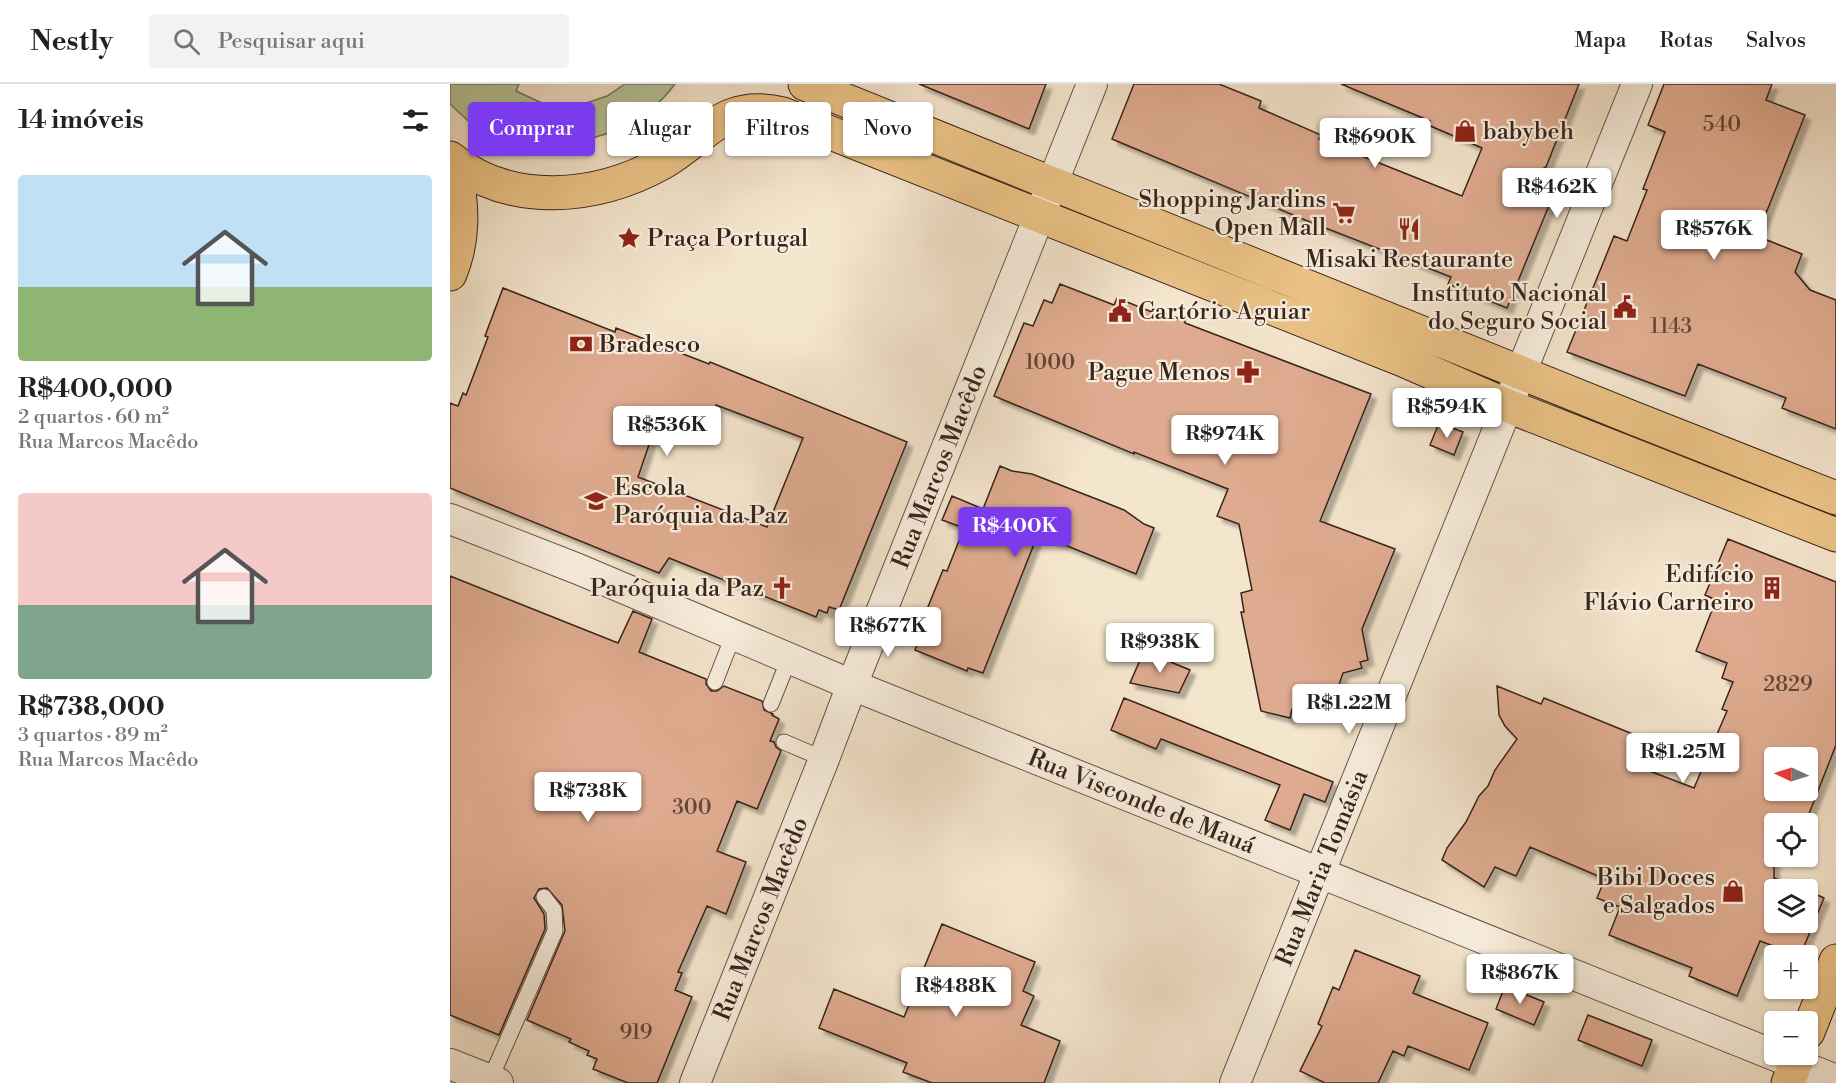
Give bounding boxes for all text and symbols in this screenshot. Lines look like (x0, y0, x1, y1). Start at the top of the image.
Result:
search box (149, 14, 569, 68)
text: Nestly (30, 24, 113, 59)
icon: search (170, 25, 203, 58)
text: Pesquisar aqui (218, 28, 365, 55)
text: Mapa (1574, 28, 1626, 54)
text: Rotas (1659, 28, 1713, 54)
text: Salvos (1746, 28, 1806, 54)
chip: Comprar (468, 102, 595, 156)
chip: Alugar (607, 102, 713, 156)
chip: Filtros (725, 102, 831, 156)
chip: Novo (843, 102, 933, 156)
text: 14 imóveis (18, 104, 144, 136)
icon: filters (399, 104, 432, 137)
house number: 540 (1703, 112, 1741, 138)
place label: babybeh (1483, 117, 1574, 147)
pin: R$690K (1326, 118, 1424, 169)
shop icon: babybeh (1452, 118, 1478, 144)
text: R$690K (1334, 125, 1416, 150)
pin: R$462K (1508, 168, 1606, 219)
text: R$462K (1516, 175, 1598, 200)
place label: Shopping Jardins Open Mall (1138, 185, 1326, 243)
supermarket icon: Shopping Jardins Open Mall (1331, 200, 1357, 226)
pin: R$576K (1665, 210, 1763, 261)
icon: home (171, 214, 279, 322)
restaurant icon: Misaki Restaurante (1396, 216, 1422, 242)
text: R$576K (1675, 217, 1753, 242)
place label: Praça Portugal (647, 224, 808, 254)
place icon: Praça Portugal (616, 225, 642, 251)
place label: Misaki Restaurante (1305, 245, 1513, 275)
place label: Instituto Nacional do Seguro Social (1411, 279, 1607, 337)
public building icon: Instituto Nacional do Seguro Social (1612, 294, 1638, 320)
place label: Cartório Aguiar (1138, 297, 1310, 327)
public building icon: Cartório Aguiar (1107, 298, 1133, 324)
house number: 1143 (1650, 314, 1692, 340)
place label: Bradesco (598, 330, 700, 360)
bank icon: Bradesco (568, 331, 594, 357)
house number: 1000 (1025, 350, 1075, 376)
place label: Pague Menos (1088, 358, 1230, 388)
pharmacy icon: Pague Menos (1235, 359, 1261, 385)
street label: Rua Marcos Macêdo (886, 361, 994, 573)
text: R$400,000 (18, 373, 173, 405)
pin: R$594K (1398, 388, 1496, 439)
text: R$594K (1406, 395, 1488, 420)
text: 2 quartos · 60 m² (18, 405, 169, 430)
pin: R$536K (618, 406, 716, 457)
text: R$536K (627, 413, 707, 438)
pin: R$974K (1176, 415, 1274, 466)
text: R$974K (1185, 422, 1265, 447)
text: Rua Marcos Macêdo (18, 430, 198, 455)
place label: Escola Paróquia da Paz (614, 473, 788, 531)
school or university icon: Escola Paróquia da Paz (583, 488, 609, 514)
pin: R$400K (966, 507, 1064, 558)
text: R$400K (972, 514, 1058, 539)
icon: home (171, 532, 279, 640)
place label: Edifício Flávio Carneiro (1584, 560, 1754, 618)
place label: Paróquia da Paz (590, 574, 764, 604)
church icon: Paróquia da Paz (769, 575, 795, 601)
building icon: Edifício Flávio Carneiro (1759, 575, 1785, 601)
pin: R$677K (839, 607, 937, 658)
text: R$677K (849, 614, 927, 639)
pin: R$938K (1111, 623, 1209, 674)
text: R$938K (1120, 630, 1200, 655)
house number: 2829 (1763, 672, 1813, 698)
pin: R$1.22M (1294, 684, 1404, 735)
text: R$738,000 (18, 691, 165, 723)
text: R$1.22M (1306, 691, 1392, 716)
text: 3 quartos · 89 m² (18, 723, 168, 748)
pin: R$1.25M (1628, 733, 1738, 784)
text: R$1.25M (1640, 740, 1726, 765)
street label: Rua Visconde de Mauá (1023, 743, 1260, 862)
north arrow (1764, 747, 1818, 801)
map controls (1764, 747, 1818, 1065)
text: Rua Marcos Macêdo (18, 748, 198, 773)
street label: Rua Maria Tomásia (1270, 765, 1376, 971)
pin: R$738K (539, 772, 637, 823)
text: R$738K (548, 779, 628, 804)
house number: 300 (672, 795, 712, 821)
street label: Rua Marcos Macêdo (707, 813, 815, 1025)
button: locate (1764, 813, 1818, 867)
place label: Bibi Doces e Salgados (1596, 863, 1715, 921)
shop icon: Bibi Doces e Salgados (1720, 878, 1746, 904)
button: layers (1764, 879, 1818, 933)
button: + (1764, 945, 1818, 999)
pin: R$867K (1471, 954, 1569, 1005)
text: R$867K (1480, 961, 1560, 986)
pin: R$488K (907, 967, 1005, 1018)
text: R$488K (915, 974, 997, 999)
button: − (1764, 1011, 1818, 1065)
house number: 919 (619, 1020, 653, 1046)

